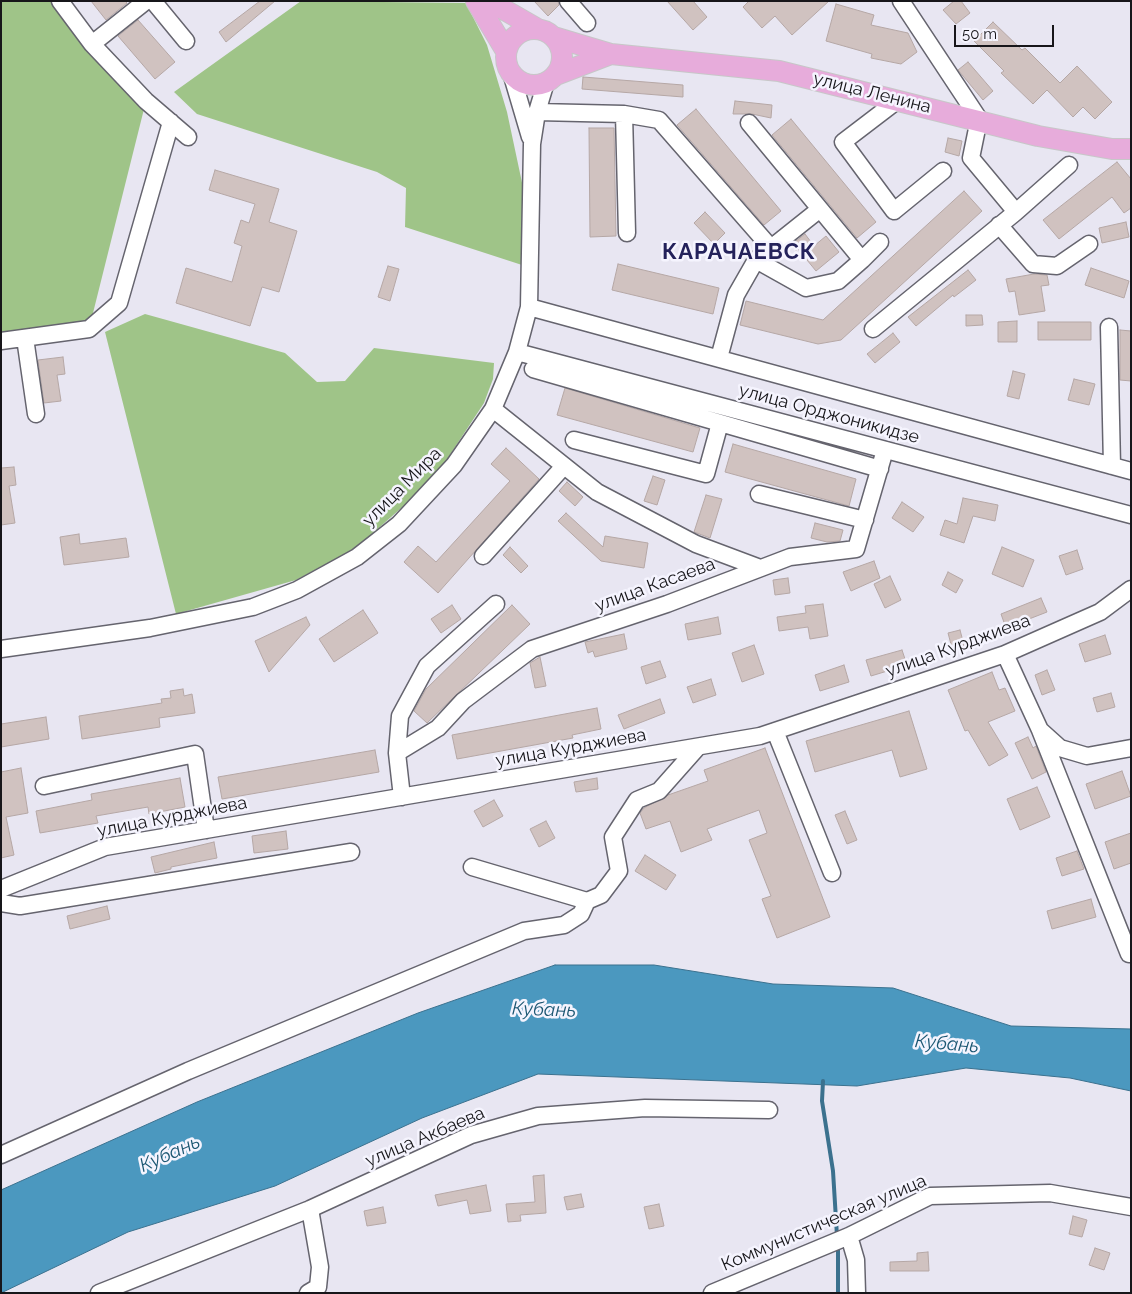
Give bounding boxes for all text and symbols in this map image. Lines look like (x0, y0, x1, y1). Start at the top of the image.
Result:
scale bar (957, 15, 1057, 47)
text: 50 m (962, 25, 997, 43)
street label: улица Ленина (811, 68, 933, 118)
district label: КАРАЧАЕВСК (661, 239, 817, 265)
street label: улица Орджоникидзе (736, 380, 922, 448)
street label: улица Мира (358, 443, 446, 531)
street label: улица Касаева (592, 553, 718, 617)
street label: улица Курджиева (883, 610, 1033, 682)
street label: улица Курджиева (494, 724, 648, 772)
street label: улица Курджиева (95, 792, 249, 842)
water label: Кубань (512, 997, 576, 1023)
water label: Кубань (914, 1030, 980, 1058)
street label: улица Акбаева (362, 1102, 488, 1172)
water label: Кубань (136, 1131, 204, 1177)
street label: Коммунистическая улица (718, 1170, 930, 1276)

